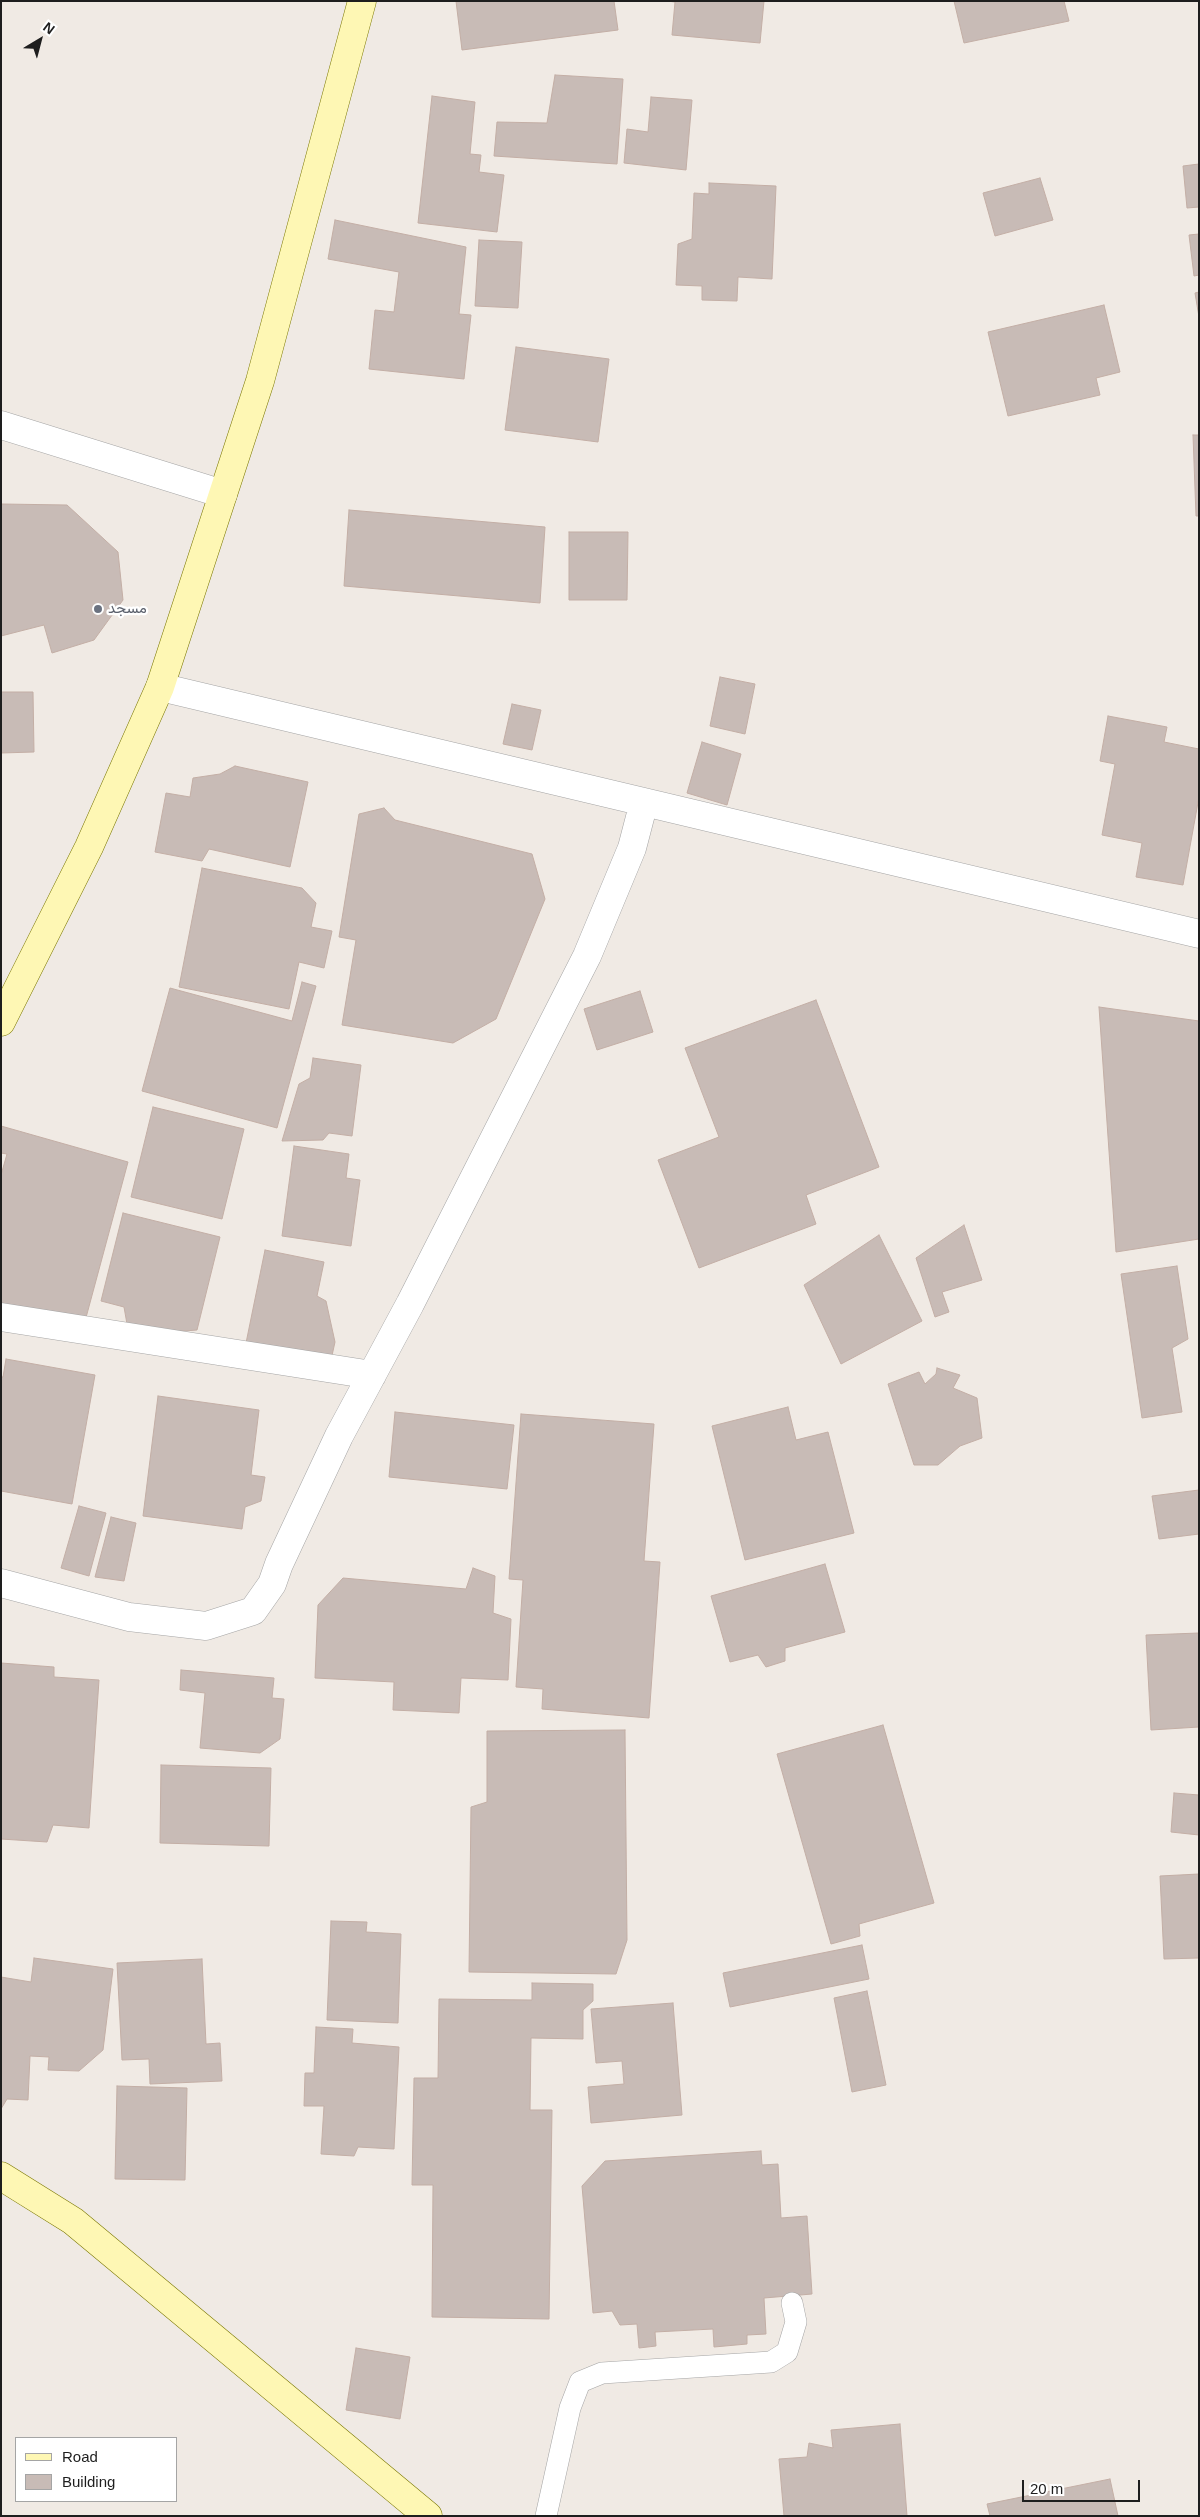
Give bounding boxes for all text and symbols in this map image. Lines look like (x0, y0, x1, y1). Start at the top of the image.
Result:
north arrow (15, 15, 65, 65)
text: N (40, 19, 58, 37)
place label: مسجد (108, 600, 147, 618)
marker: مسجد (92, 603, 104, 615)
legend (15, 2437, 178, 2502)
text: Road (62, 2448, 98, 2465)
scale bar (1025, 2470, 1142, 2502)
text: Building (62, 2473, 115, 2490)
text: 20 m (1030, 2480, 1063, 2497)

